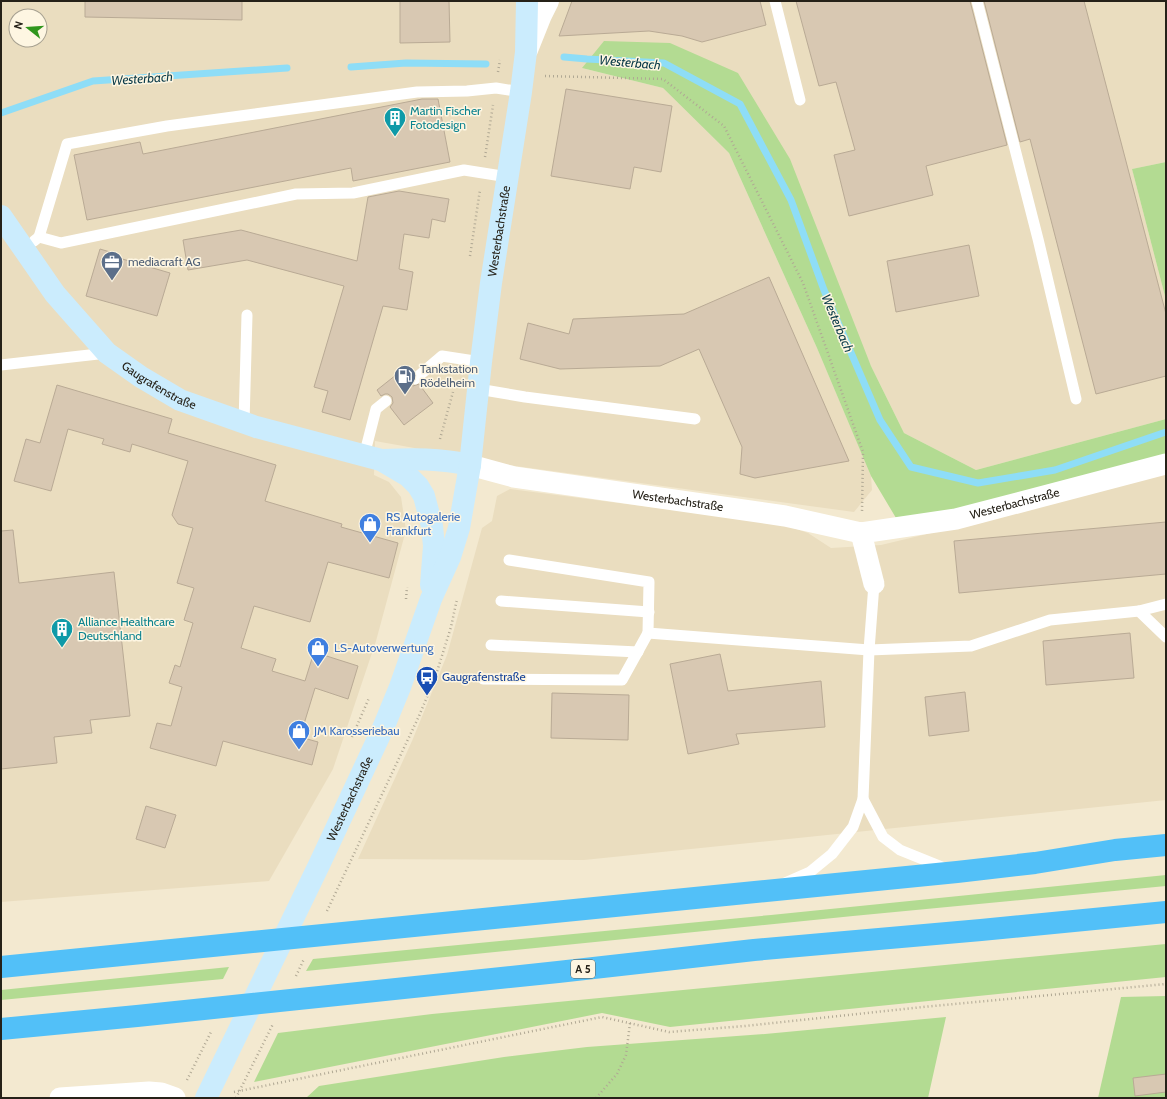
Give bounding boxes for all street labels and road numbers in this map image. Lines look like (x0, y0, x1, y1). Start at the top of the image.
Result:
street label: Westerbachstraße (484, 184, 513, 278)
street label: Gaugrafenstraße (119, 358, 198, 412)
street label: Westerbachstraße (968, 484, 1061, 522)
street label: Westerbachstraße (631, 486, 724, 514)
street label: Westerbachstraße (323, 754, 376, 843)
road number: A 5 (571, 960, 595, 978)

